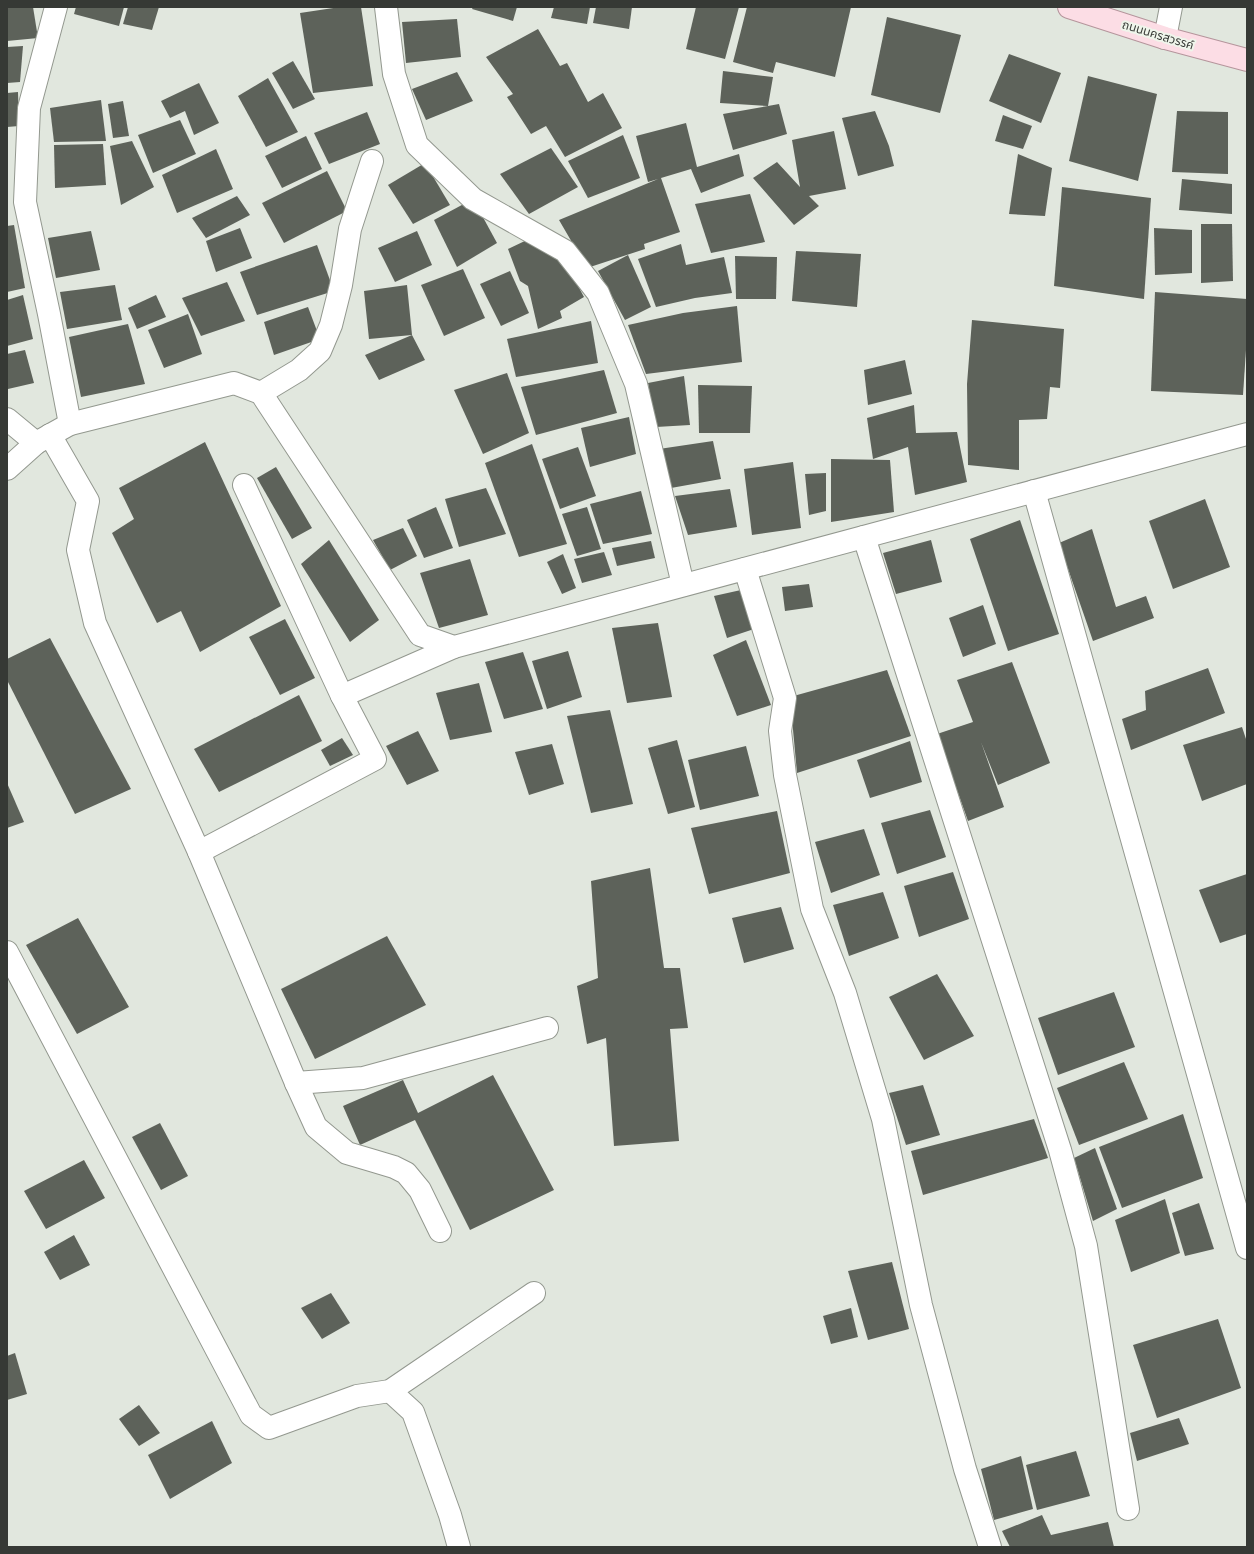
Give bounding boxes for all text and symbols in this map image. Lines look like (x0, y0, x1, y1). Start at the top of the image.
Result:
street label: ถนนนครสวรรค์ (1121, 17, 1196, 52)

